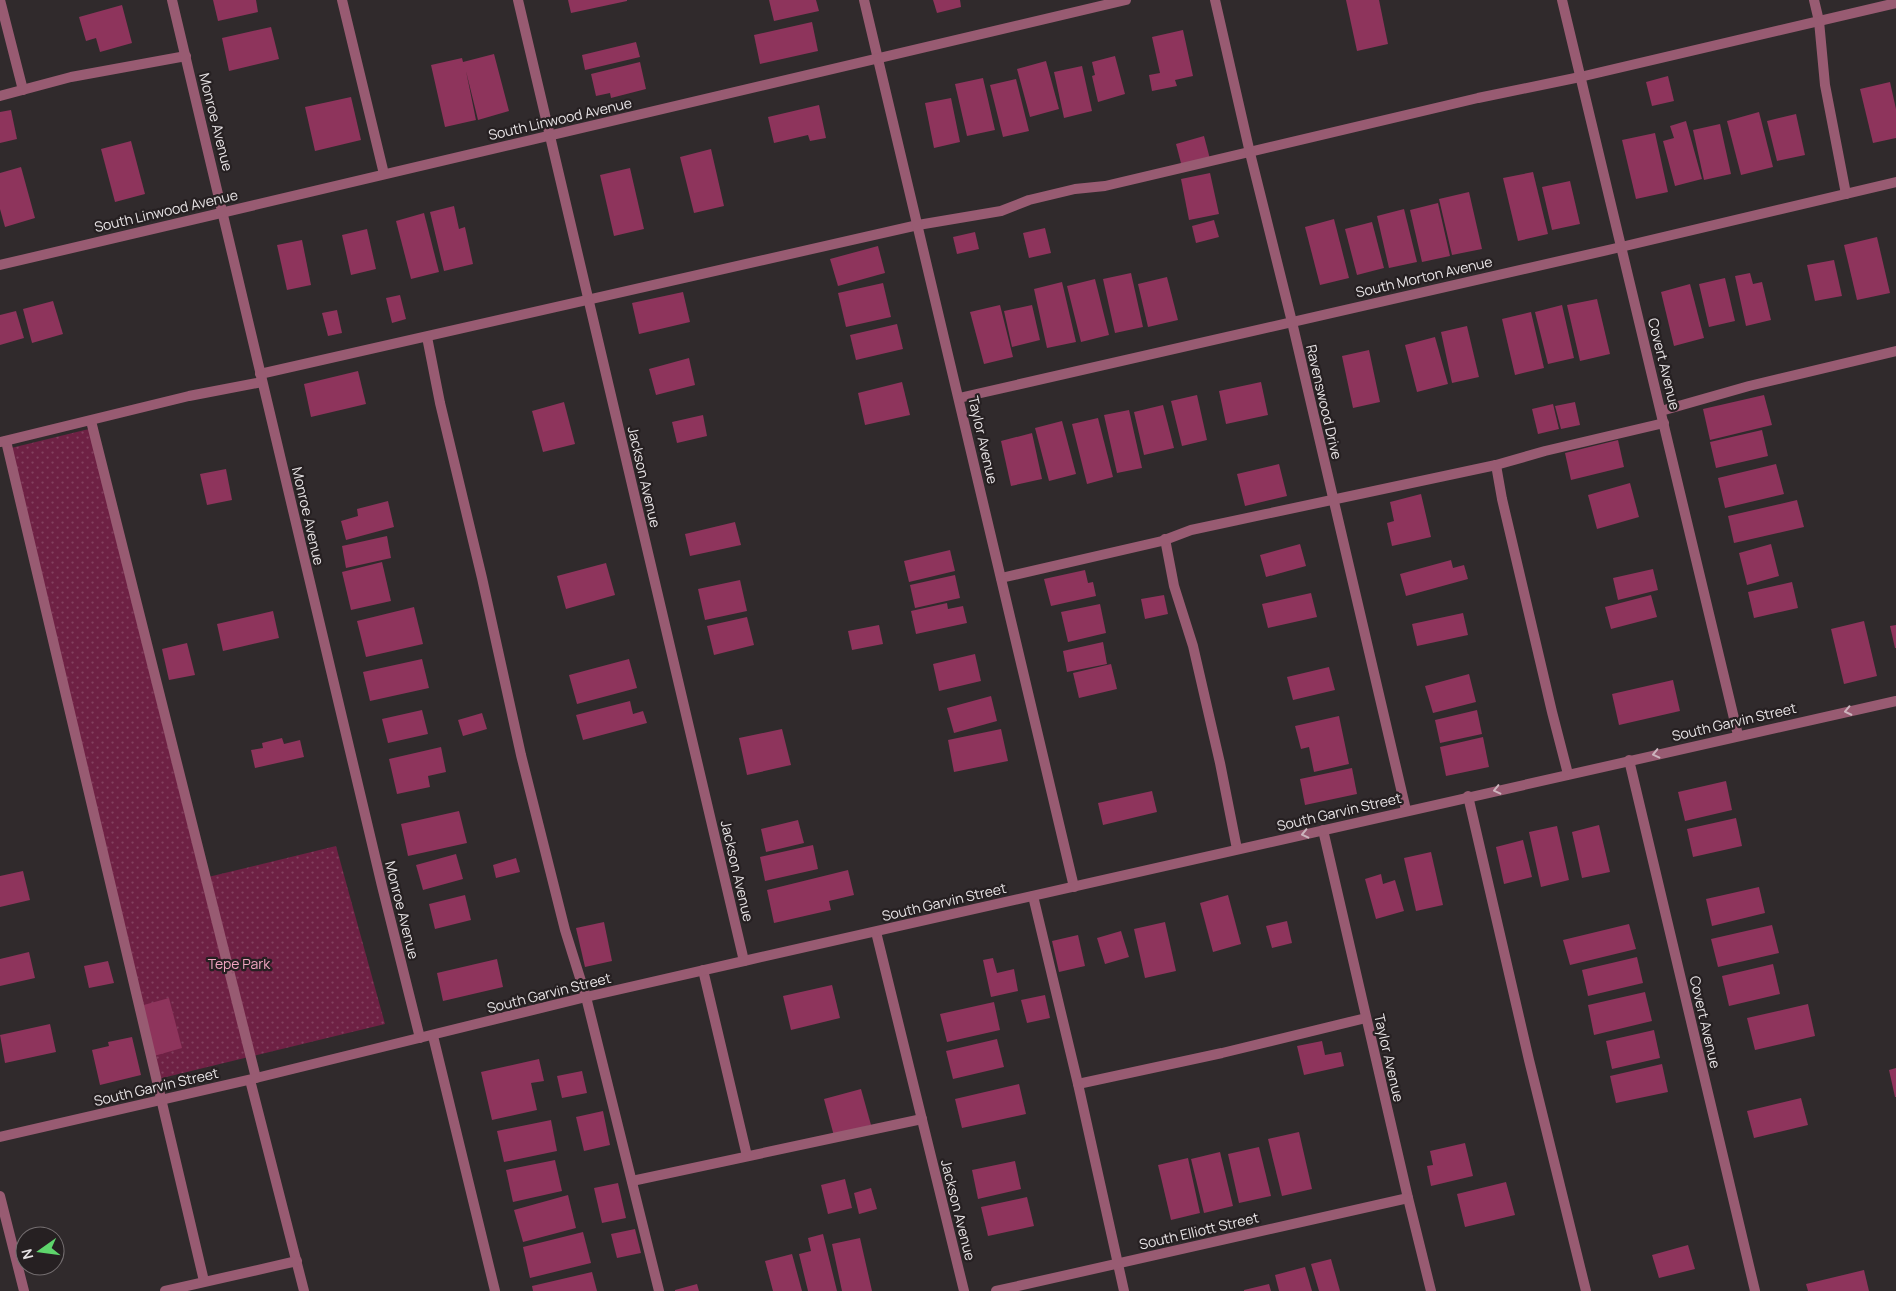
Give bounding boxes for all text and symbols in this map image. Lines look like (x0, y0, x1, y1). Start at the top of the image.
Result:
street label: Monroe Avenue (195, 71, 238, 173)
street label: South Linwood Avenue (486, 93, 634, 144)
street label: South Linwood Avenue (92, 185, 240, 236)
street label: South Morton Avenue (1354, 252, 1494, 301)
street label: Covert Avenue (1644, 316, 1685, 412)
street label: Ravenswood Drive (1302, 343, 1347, 461)
street label: Taylor Avenue (964, 394, 1003, 486)
street label: Jackson Avenue (624, 424, 665, 529)
street label: Monroe Avenue (288, 465, 329, 567)
street label: South Garvin Street (1670, 698, 1798, 745)
one-way arrow (1844, 705, 1853, 716)
one-way arrow (1651, 748, 1660, 759)
one-way arrow (1493, 784, 1502, 795)
street label: South Garvin Street (1275, 788, 1403, 835)
street label: Jackson Avenue (717, 818, 758, 923)
one-way arrow (1300, 828, 1309, 839)
street label: Monroe Avenue (381, 859, 424, 961)
street label: South Garvin Street (880, 878, 1008, 925)
park label: Tepe Park (208, 954, 271, 973)
street label: South Garvin Street (485, 968, 613, 1017)
street label: Covert Avenue (1686, 974, 1725, 1070)
street label: Taylor Avenue (1370, 1012, 1409, 1104)
street label: South Garvin Street (92, 1063, 220, 1110)
street label: Jackson Avenue (937, 1157, 980, 1262)
street label: South Elliott Street (1137, 1207, 1261, 1254)
north arrow (15, 1226, 65, 1276)
text: N (16, 1247, 37, 1261)

